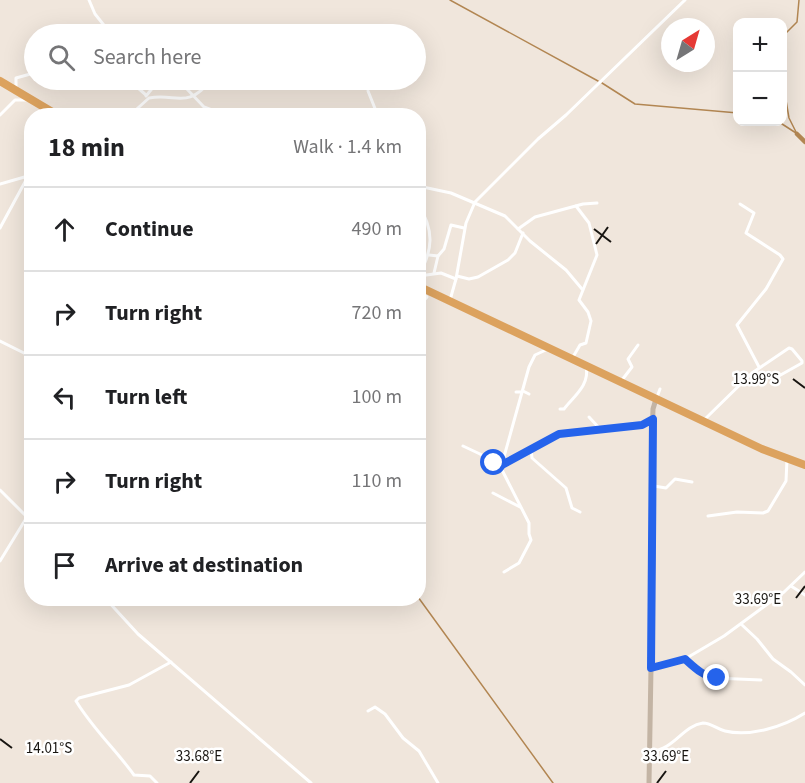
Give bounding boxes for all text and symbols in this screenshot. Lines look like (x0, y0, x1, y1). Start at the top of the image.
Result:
north arrow (661, 18, 715, 72)
map controls (733, 18, 787, 126)
button: + (733, 18, 787, 72)
search box (24, 24, 426, 90)
icon: search (45, 41, 78, 74)
text: Search here (93, 41, 201, 73)
button: − (733, 72, 787, 126)
text: 18 min (48, 129, 125, 166)
text: Walk · 1.4 km (293, 133, 402, 161)
icon: ahead (48, 213, 81, 246)
text: Continue (105, 213, 194, 245)
text: 490 m (352, 215, 402, 243)
icon: right (48, 297, 81, 330)
text: Turn right (105, 297, 202, 329)
text: 720 m (352, 299, 402, 327)
text: 13.99°S (733, 369, 779, 390)
icon: left (48, 381, 81, 414)
text: Turn left (105, 381, 187, 413)
text: 100 m (352, 383, 402, 411)
route start (480, 449, 506, 475)
icon: right (48, 465, 81, 498)
text: Turn right (105, 465, 202, 497)
text: 110 m (352, 467, 402, 495)
icon: arrive (48, 549, 81, 582)
text: Arrive at destination (105, 549, 303, 581)
text: 33.69°E (735, 589, 781, 610)
route end (703, 664, 729, 690)
text: 14.01°S (26, 738, 72, 759)
text: 33.68°E (176, 746, 222, 767)
text: 33.69°E (643, 746, 689, 767)

